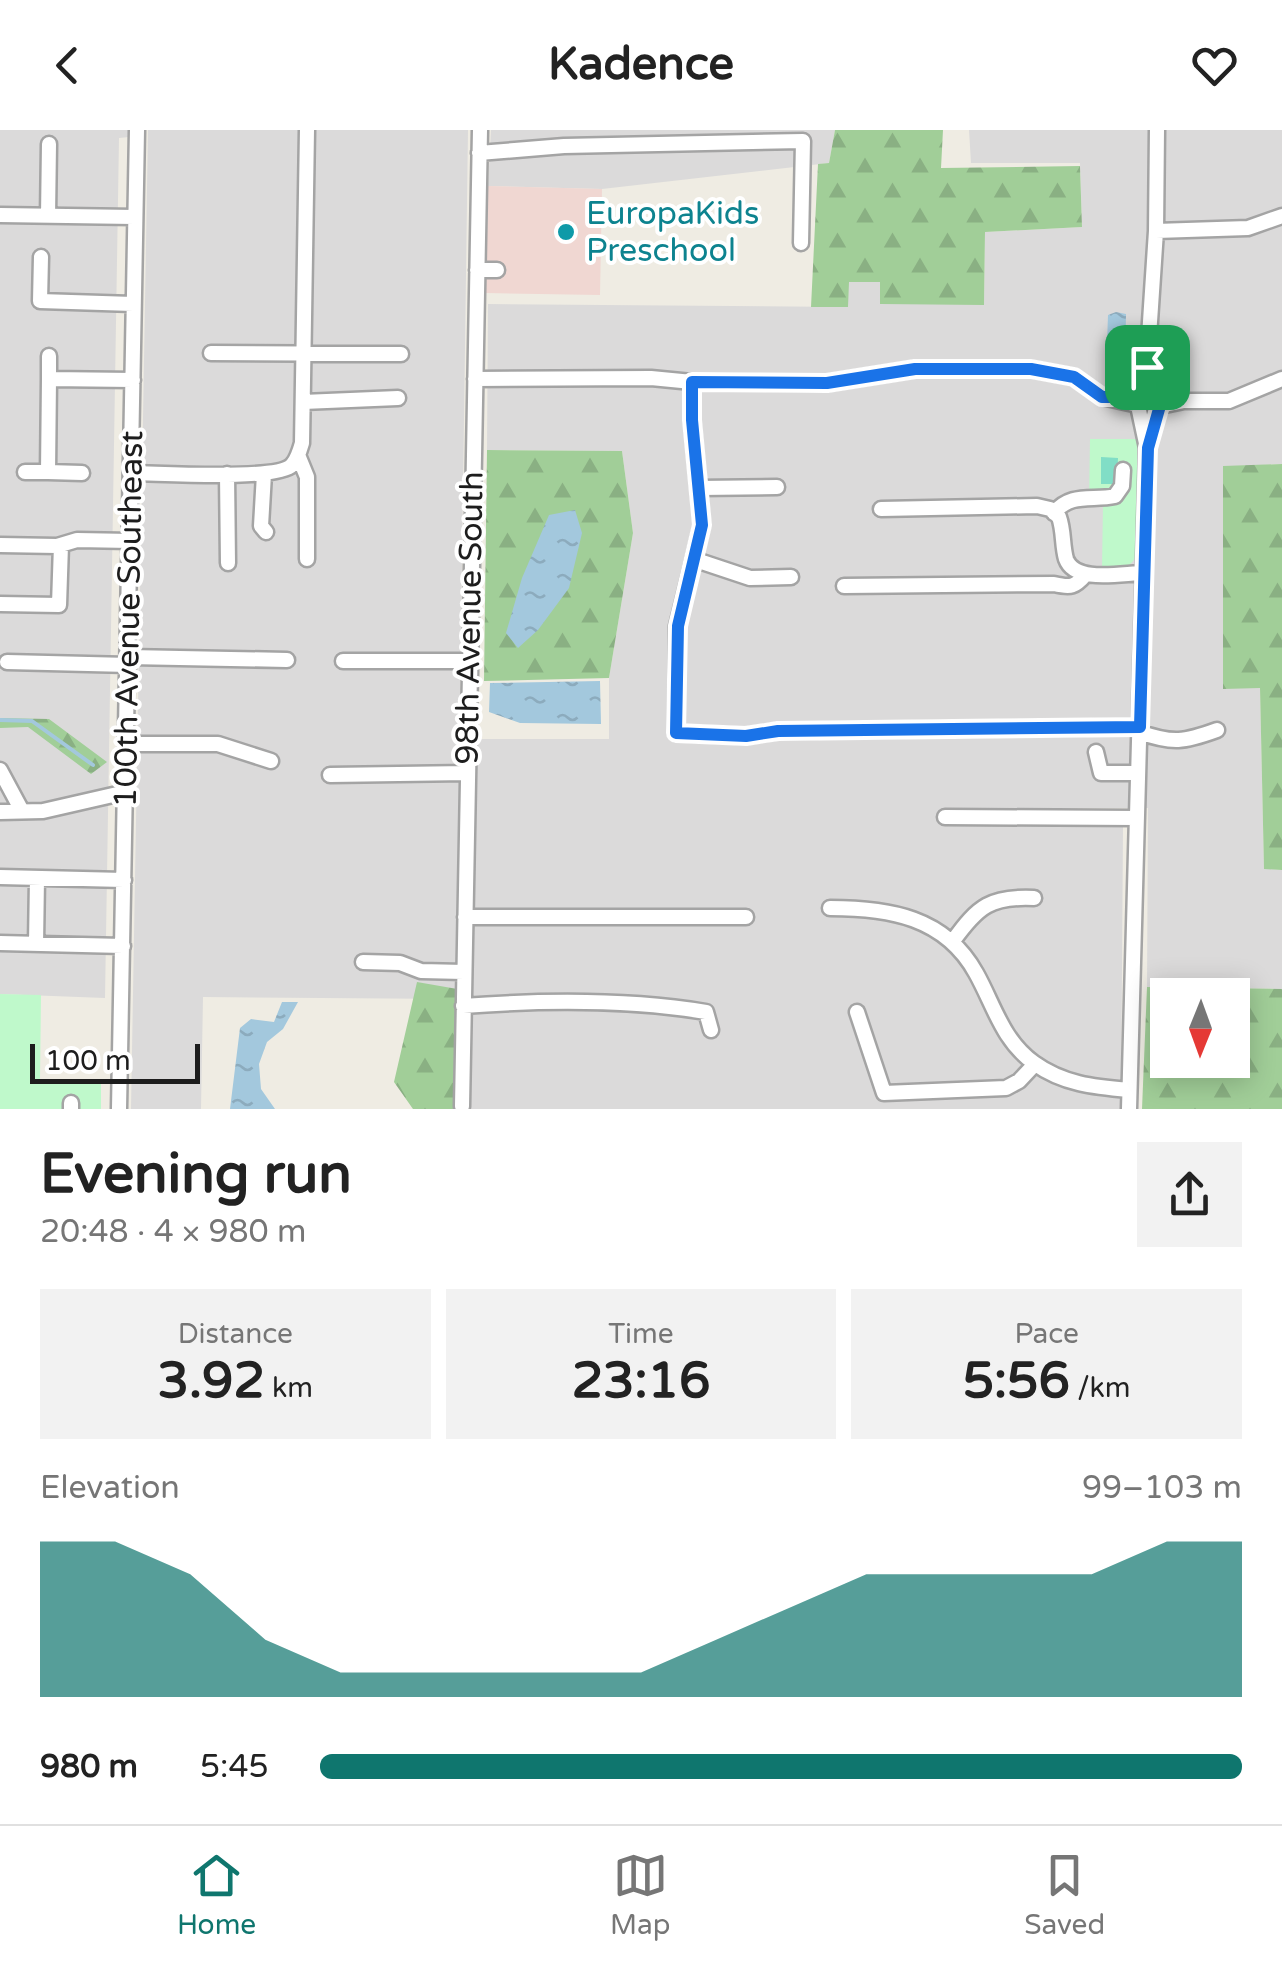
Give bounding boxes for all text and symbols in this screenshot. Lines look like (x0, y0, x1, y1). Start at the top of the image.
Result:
icon: back (40, 38, 95, 93)
text: Kadence (548, 38, 734, 92)
icon: heart (1187, 38, 1242, 93)
place label: EuropaKids Preschool (586, 195, 759, 270)
marker: EuropaKids Preschool (555, 221, 577, 243)
pin (1105, 325, 1190, 410)
icon: arrive (1120, 340, 1175, 395)
street label: 100th Avenue Southeast (107, 430, 151, 808)
street label: 98th Avenue South (448, 471, 492, 765)
north arrow (1150, 978, 1250, 1078)
map controls (1150, 978, 1250, 1078)
scale bar (30, 1039, 200, 1084)
text: 100 m (45, 1044, 131, 1078)
text: Evening run (40, 1142, 352, 1208)
button: share (1137, 1142, 1242, 1247)
text: 20:48 · 4 × 980 m (40, 1213, 306, 1251)
text: Distance (178, 1317, 293, 1351)
text: Time (608, 1317, 674, 1351)
text: Pace (1014, 1317, 1079, 1351)
text: 3.92 (158, 1351, 265, 1411)
text: 23:16 (572, 1351, 710, 1411)
text: 5:56 (963, 1351, 1070, 1411)
text: km (265, 1371, 313, 1405)
text: /km (1070, 1371, 1131, 1405)
text: Elevation (40, 1469, 180, 1507)
text: 99–103 m (1082, 1469, 1242, 1507)
text: 980 m (40, 1748, 138, 1786)
text: 5:45 (200, 1748, 269, 1786)
tab: Home (177, 1848, 256, 1942)
tab: Map (610, 1848, 670, 1942)
tab: Saved (1024, 1848, 1105, 1942)

